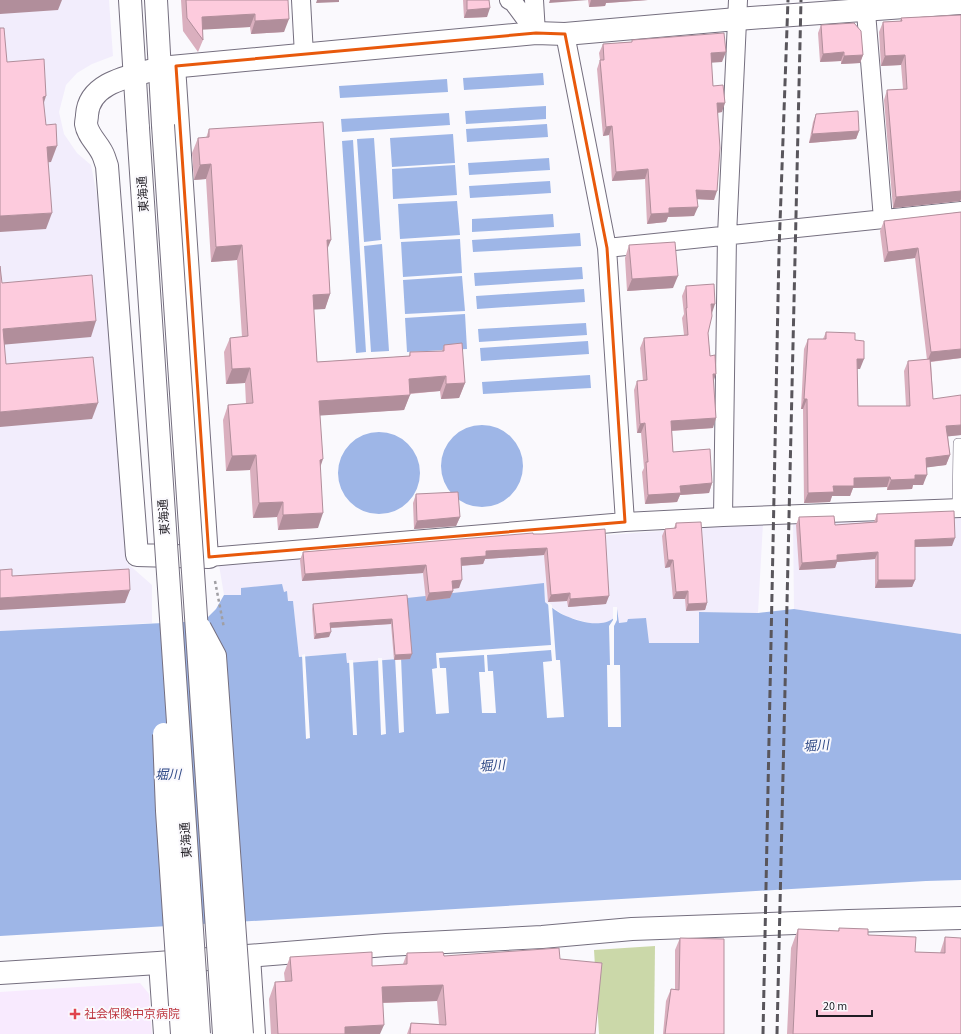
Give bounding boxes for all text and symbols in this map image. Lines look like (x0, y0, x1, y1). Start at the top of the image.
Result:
street label: 東海通 (134, 175, 153, 213)
street label: 東海通 (155, 498, 174, 536)
water label: 堀川 (802, 736, 832, 756)
water label: 堀川 (478, 756, 508, 776)
water label: 堀川 (155, 766, 183, 784)
street label: 東海通 (177, 821, 196, 859)
scale bar (817, 992, 872, 1018)
text: 20 m (823, 998, 847, 1015)
place label: 社会保険中京病院 (84, 1006, 180, 1023)
marker: 社会保険中京病院 (69, 1008, 81, 1020)

